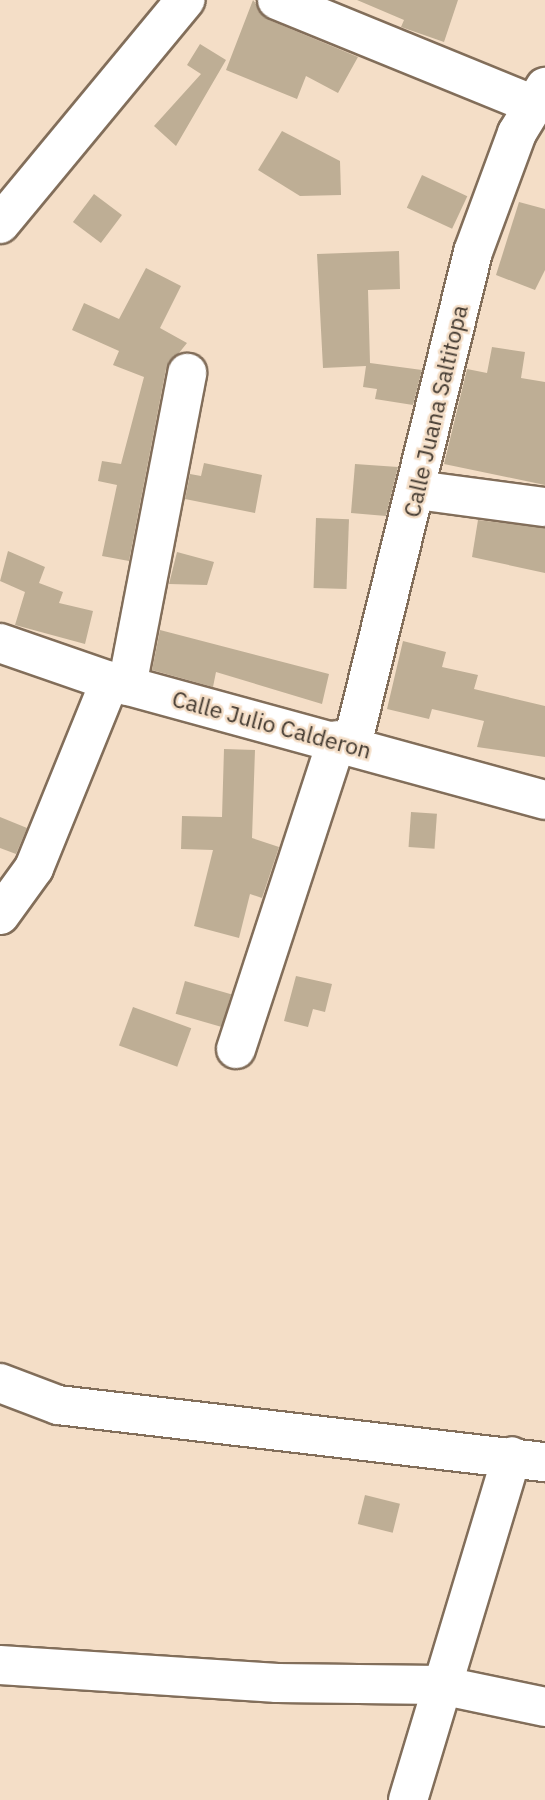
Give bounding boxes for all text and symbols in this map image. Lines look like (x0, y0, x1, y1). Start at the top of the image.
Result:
street label: Calle Juana Saltitopa (397, 302, 473, 520)
street label: Calle Julio Calderon (169, 684, 375, 764)

